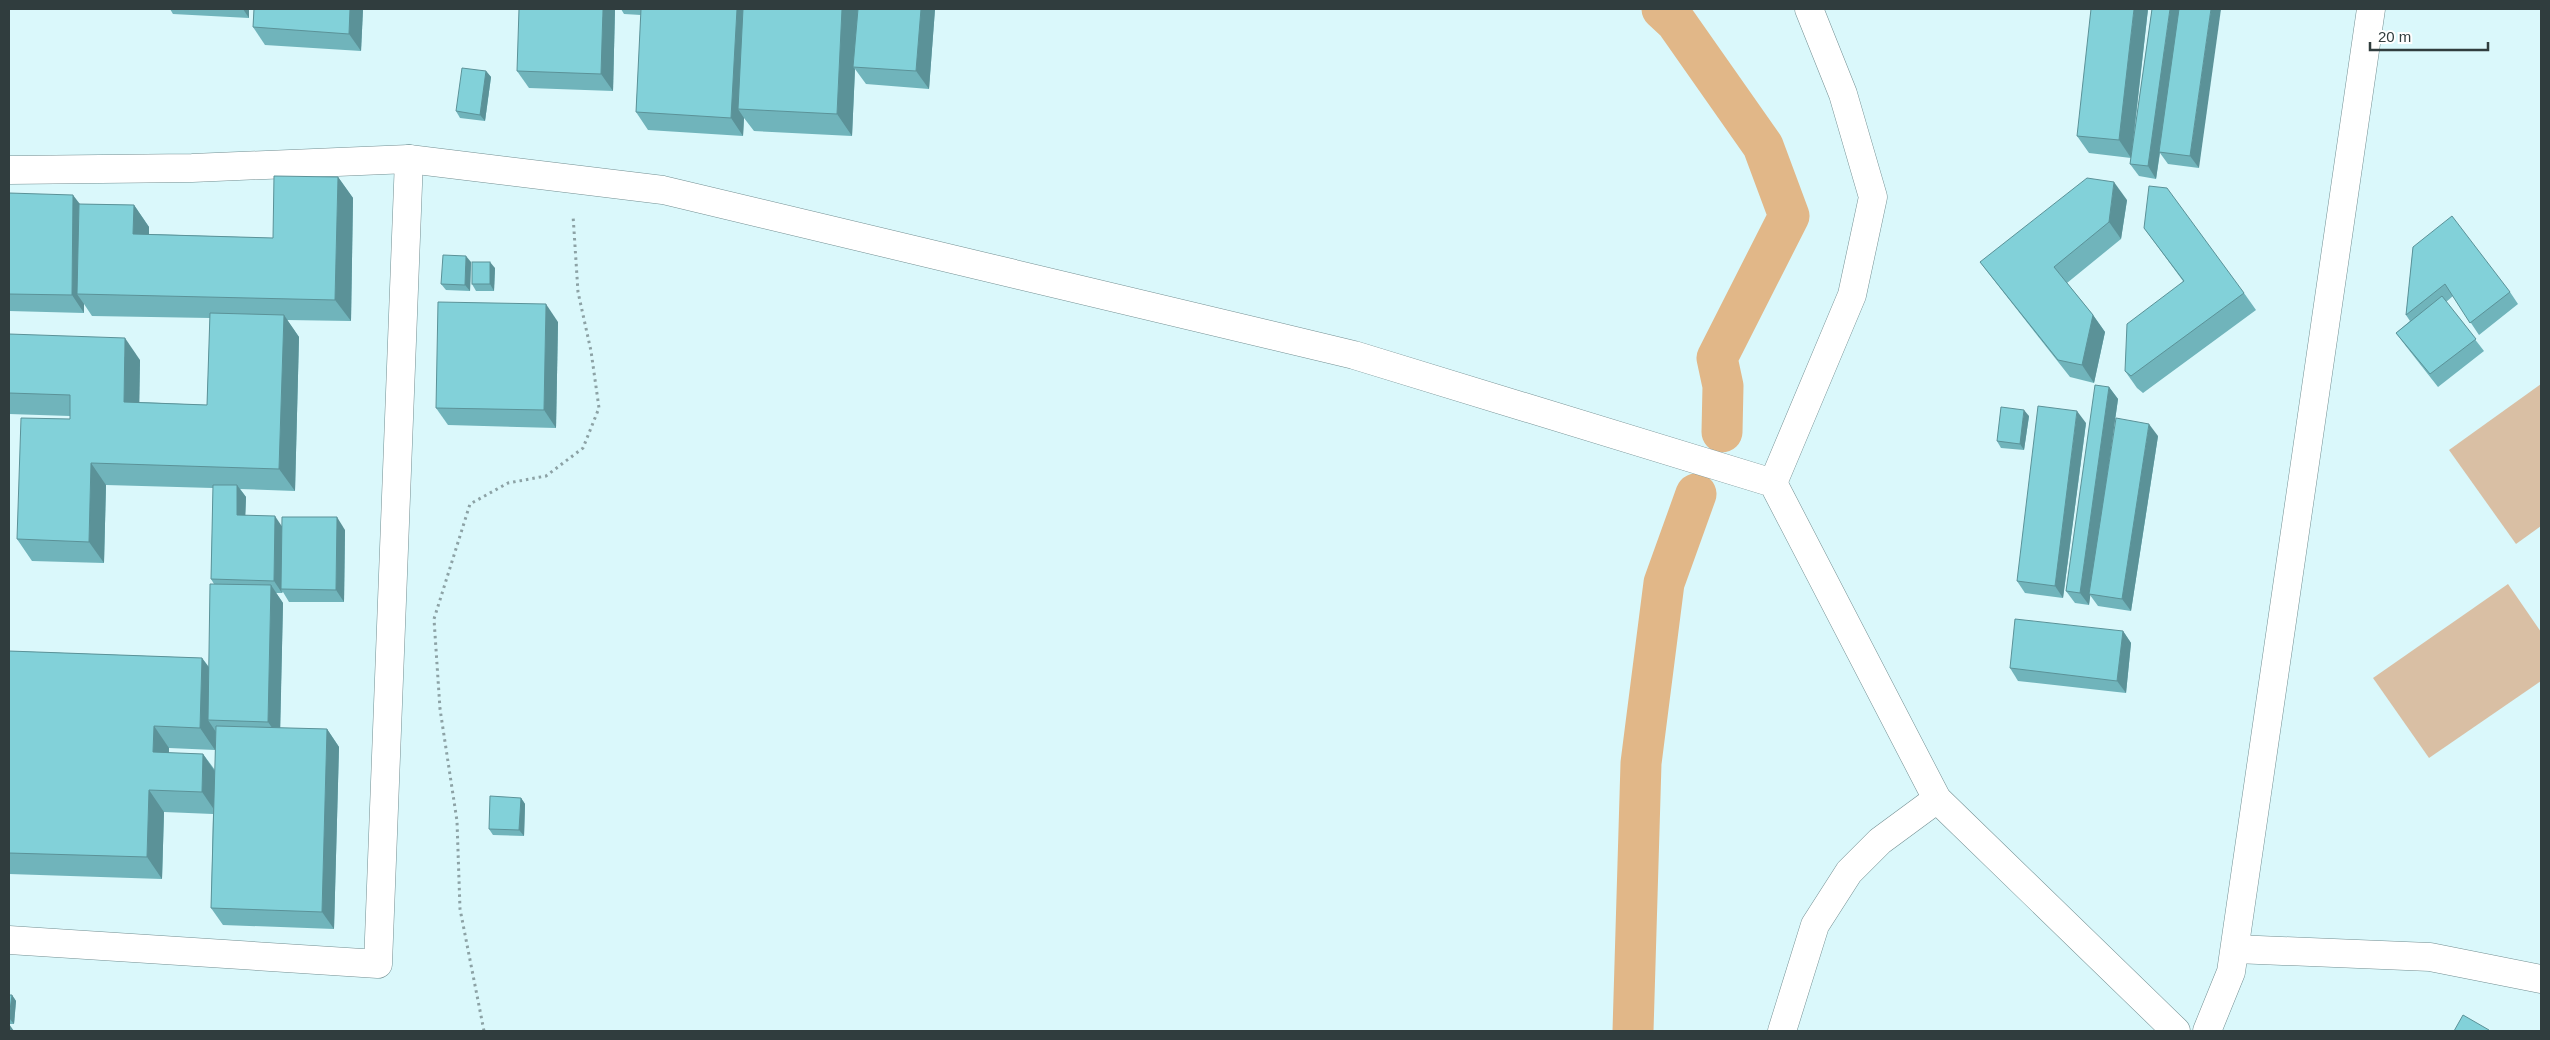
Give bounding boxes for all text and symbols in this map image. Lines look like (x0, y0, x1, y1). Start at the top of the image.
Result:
scale bar (2370, 20, 2488, 52)
text: 20 m (2378, 28, 2411, 45)

